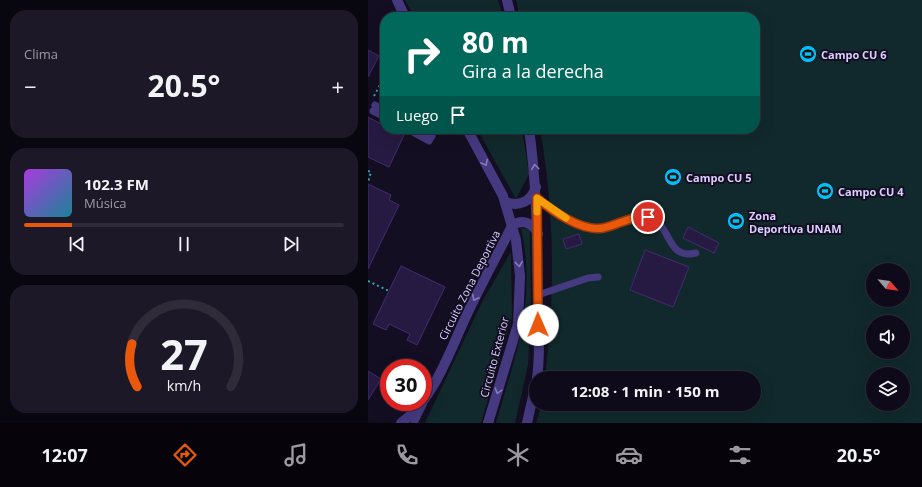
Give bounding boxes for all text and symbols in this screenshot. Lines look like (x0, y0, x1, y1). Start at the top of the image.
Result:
text: 80 m (462, 23, 529, 61)
icon: right (396, 28, 448, 80)
sports icon: Campo CU 6 (798, 44, 818, 64)
text: Clima (24, 45, 58, 63)
place label: Campo CU 6 (821, 47, 887, 62)
text: Gira a la derecha (462, 59, 604, 83)
text: 20.5° (148, 65, 220, 106)
text: − (24, 71, 37, 101)
text: + (331, 71, 344, 101)
icon: arrive (447, 104, 469, 126)
text: Luego (396, 105, 439, 125)
one-way arrow (480, 159, 488, 167)
one-way arrow (530, 164, 539, 170)
sports icon: Campo CU 5 (663, 167, 683, 187)
place label: Campo CU 5 (686, 170, 752, 185)
text: 102.3 FM (84, 174, 149, 194)
sports icon: Campo CU 4 (815, 181, 835, 201)
place label: Campo CU 4 (838, 184, 904, 199)
text: Música (84, 194, 127, 212)
pin (631, 200, 665, 234)
icon: arrive (637, 206, 659, 228)
place label: Zona Deportiva UNAM (749, 208, 842, 236)
sports icon: Zona Deportiva UNAM (726, 211, 746, 231)
street label: Circuito Zona Deportiva (435, 228, 503, 342)
icon: previous (66, 233, 88, 255)
icon: pause (173, 233, 195, 255)
icon: next (280, 233, 302, 255)
one-way arrow (514, 261, 523, 267)
north arrow (866, 263, 910, 307)
map controls (866, 263, 910, 411)
one-way arrow (472, 293, 480, 301)
position arrow (517, 304, 559, 346)
street label: Circuito Exterior (476, 315, 512, 399)
button: sound (866, 315, 910, 359)
text: 27 (160, 326, 208, 382)
speed limit sign: 30 (380, 359, 432, 411)
button: layers (866, 367, 910, 411)
text: km/h (167, 376, 201, 395)
text: 12:08 · 1 min · 150 m (571, 381, 719, 401)
one-way arrow (495, 387, 503, 394)
icon: directions (171, 441, 199, 469)
icon: music (282, 441, 310, 469)
icon: phone (393, 441, 421, 469)
icon: climate (504, 441, 532, 469)
icon: car (615, 441, 643, 469)
icon: filters (726, 441, 754, 469)
text: 12:07 (41, 443, 88, 467)
text: 20.5° (837, 443, 880, 467)

